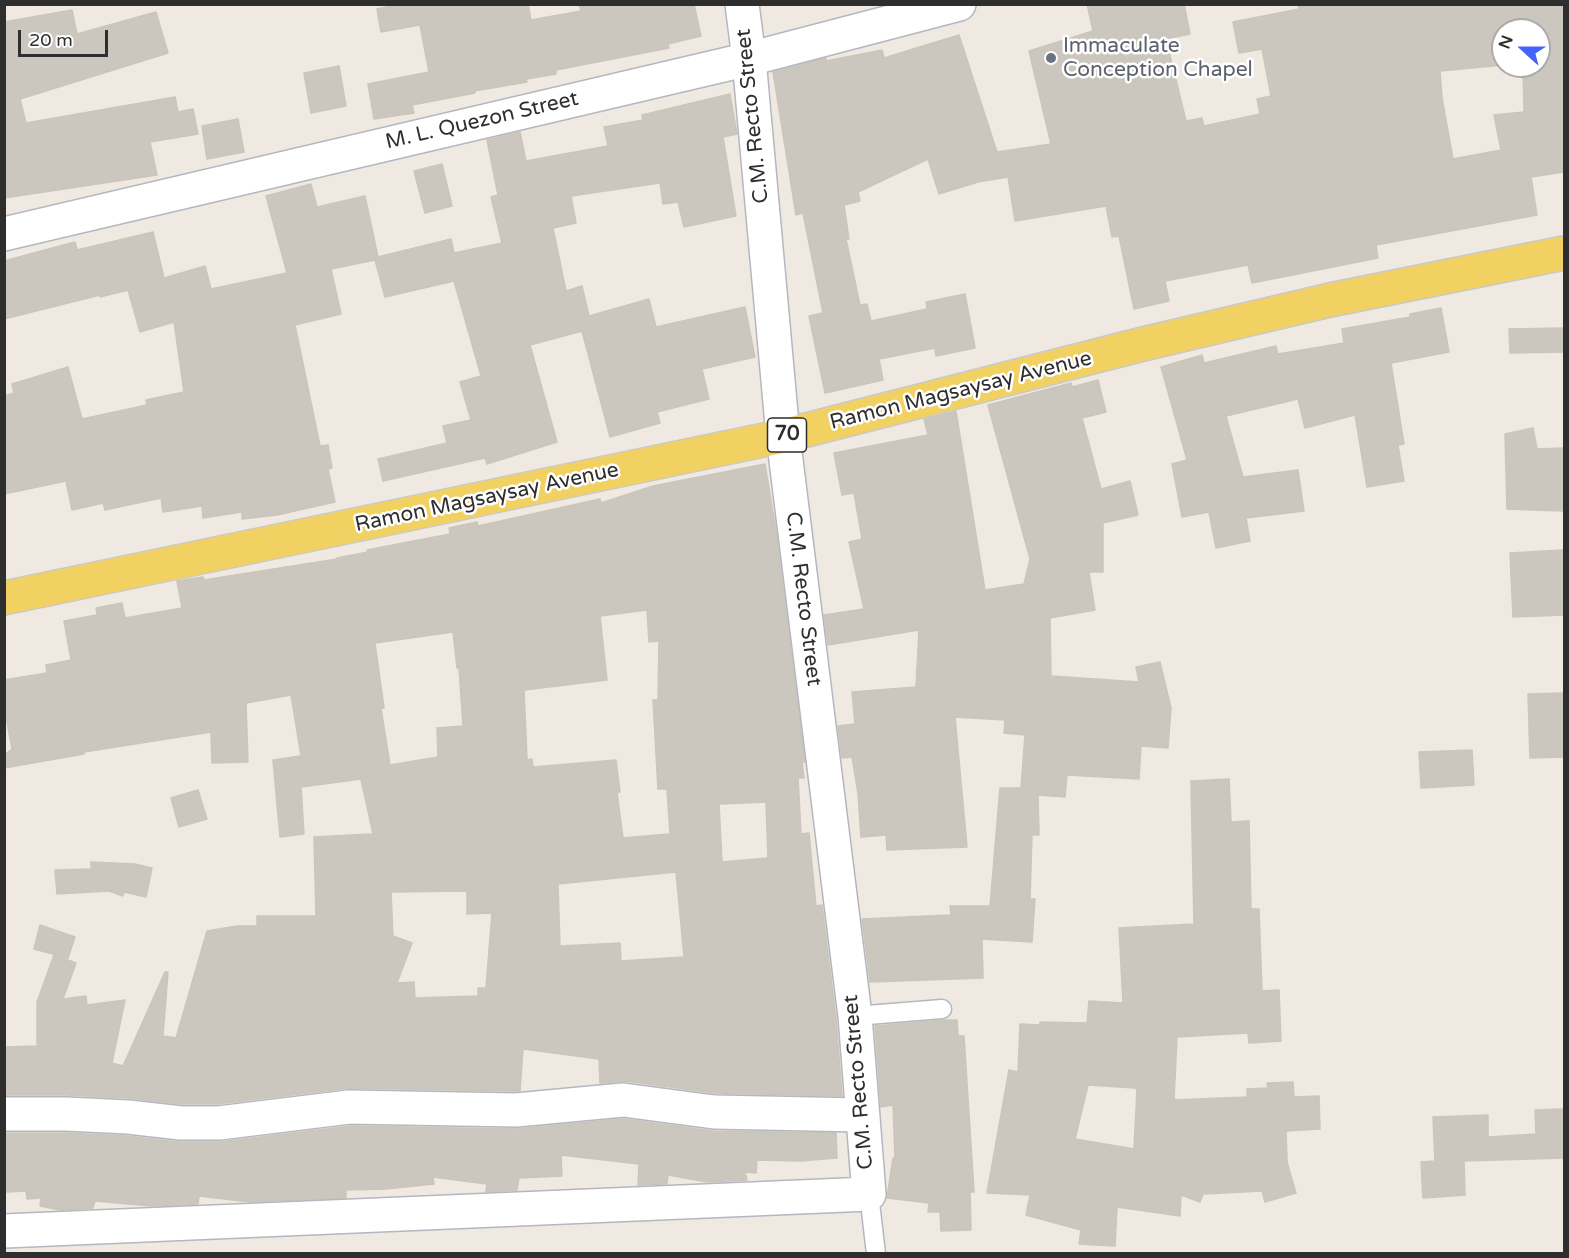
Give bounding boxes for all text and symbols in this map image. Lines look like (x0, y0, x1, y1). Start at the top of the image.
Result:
scale bar (21, 18, 111, 56)
north arrow (1491, 18, 1551, 78)
street label: C.M. Recto Street (731, 27, 775, 205)
text: 20 m (29, 29, 73, 51)
place label: Immaculate Conception Chapel (1063, 33, 1253, 83)
text: N (1494, 33, 1518, 52)
marker: Immaculate Conception Chapel (1044, 51, 1058, 65)
street label: M. L. Quezon Street (383, 87, 581, 155)
street label: Ramon Magsaysay Avenue (827, 346, 1095, 436)
road number: 70 (768, 418, 806, 452)
street label: Ramon Magsaysay Avenue (353, 458, 621, 538)
street label: C.M. Recto Street (780, 510, 826, 688)
street label: C.M. Recto Street (839, 994, 879, 1170)

